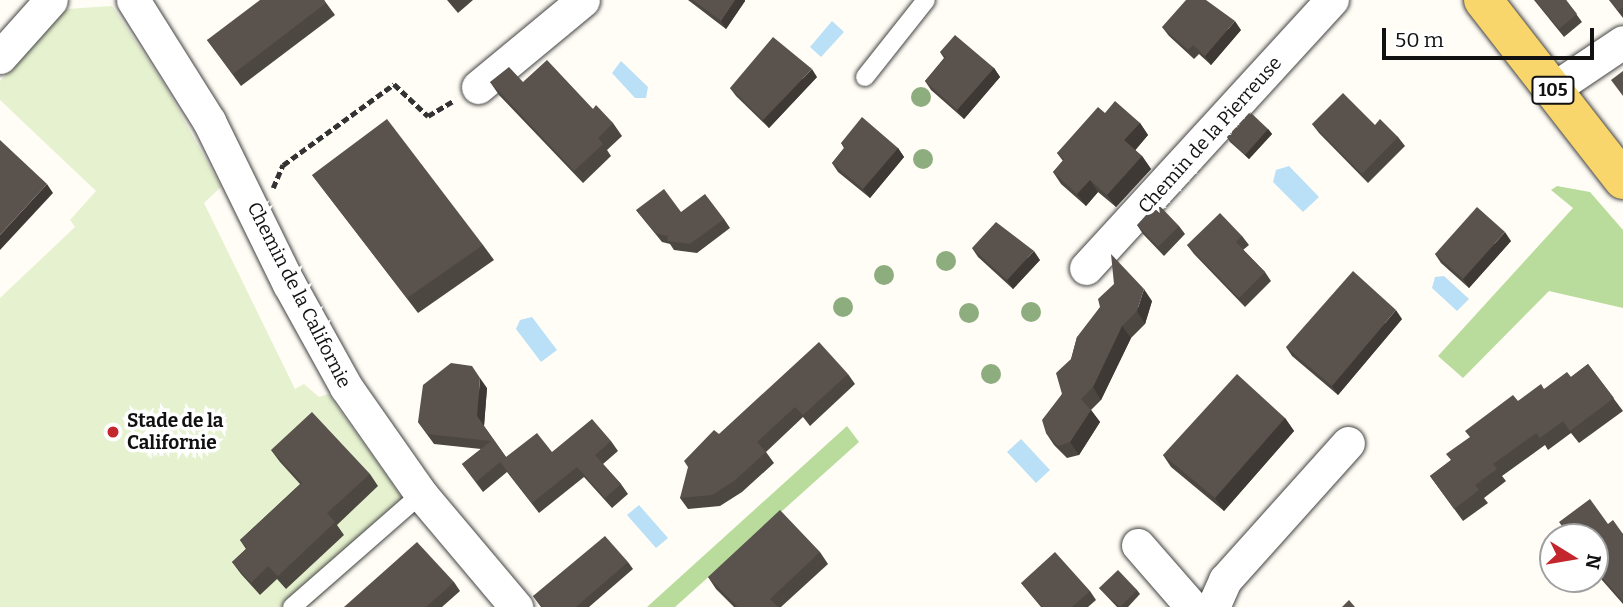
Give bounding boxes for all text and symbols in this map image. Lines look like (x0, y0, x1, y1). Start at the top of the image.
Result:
scale bar (1385, 14, 1597, 58)
text: 50 m (1395, 27, 1444, 53)
street label: Chemin de la Pierreuse (1133, 52, 1287, 218)
road number: 105 (1530, 76, 1576, 104)
street label: Chemin de la Californie (242, 198, 356, 392)
place label: Stade de la Californie (127, 410, 223, 454)
marker: Stade de la Californie (105, 424, 121, 440)
north arrow (1539, 523, 1609, 593)
text: N (1580, 552, 1606, 571)

